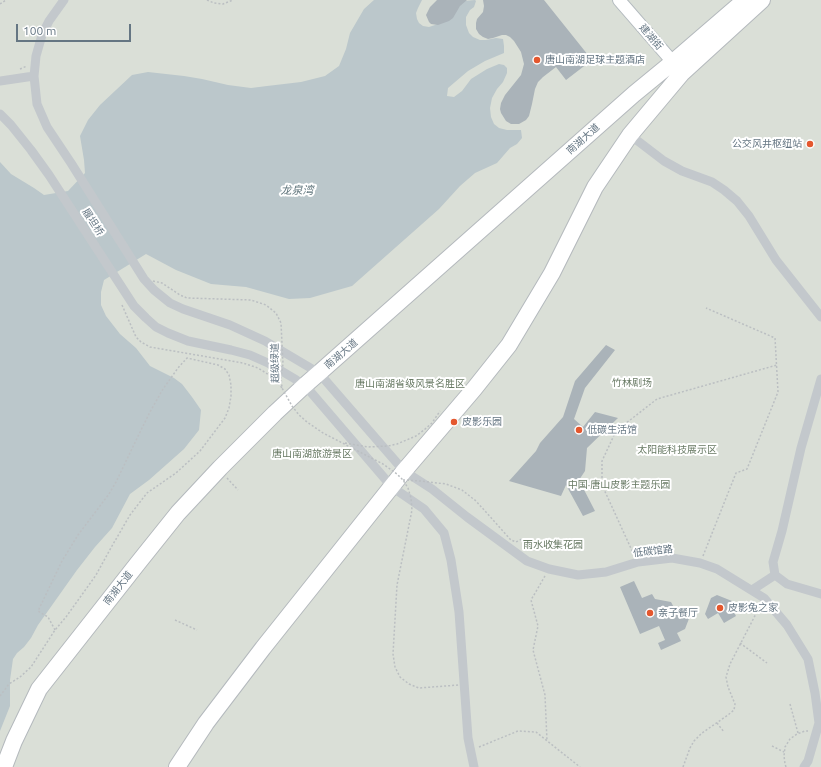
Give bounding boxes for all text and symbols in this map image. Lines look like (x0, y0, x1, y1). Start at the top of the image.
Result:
scale bar (18, 16, 133, 42)
street label: 建湖街 (637, 22, 665, 52)
text: 100 m (23, 24, 56, 37)
place label: 唐山南湖足球主题酒店 (545, 54, 645, 66)
marker: 唐山南湖足球主题酒店 (532, 55, 542, 65)
street label: 南湖大道 (564, 121, 602, 157)
place label: 公交风井枢纽站 (732, 138, 802, 150)
marker: 公交风井枢纽站 (805, 139, 815, 149)
water label: 龙泉湾 (281, 183, 313, 197)
street label: 履坦桥 (80, 206, 106, 238)
street label: 南湖大道 (322, 336, 360, 372)
street label: 超级绿道 (269, 343, 281, 383)
park label: 竹林剧场 (612, 377, 652, 389)
park label: 唐山南湖省级风景名胜区 (355, 378, 465, 390)
place label: 皮影乐园 (462, 416, 502, 428)
marker: 皮影乐园 (449, 417, 459, 427)
place label: 低碳生活馆 (587, 424, 637, 436)
marker: 低碳生活馆 (574, 425, 584, 435)
park label: 太阳能科技展示区 (637, 444, 717, 456)
park label: 唐山南湖旅游景区 (272, 448, 352, 460)
park label: 中国·唐山皮影主题乐园 (568, 479, 670, 491)
park label: 雨水收集花园 (523, 539, 583, 551)
street label: 低碳馆路 (632, 543, 674, 559)
street label: 南湖大道 (101, 569, 135, 607)
place label: 皮影兔之家 (728, 602, 778, 614)
marker: 皮影兔之家 (715, 603, 725, 613)
place label: 亲子餐厅 (658, 607, 698, 619)
marker: 亲子餐厅 (645, 608, 655, 618)

